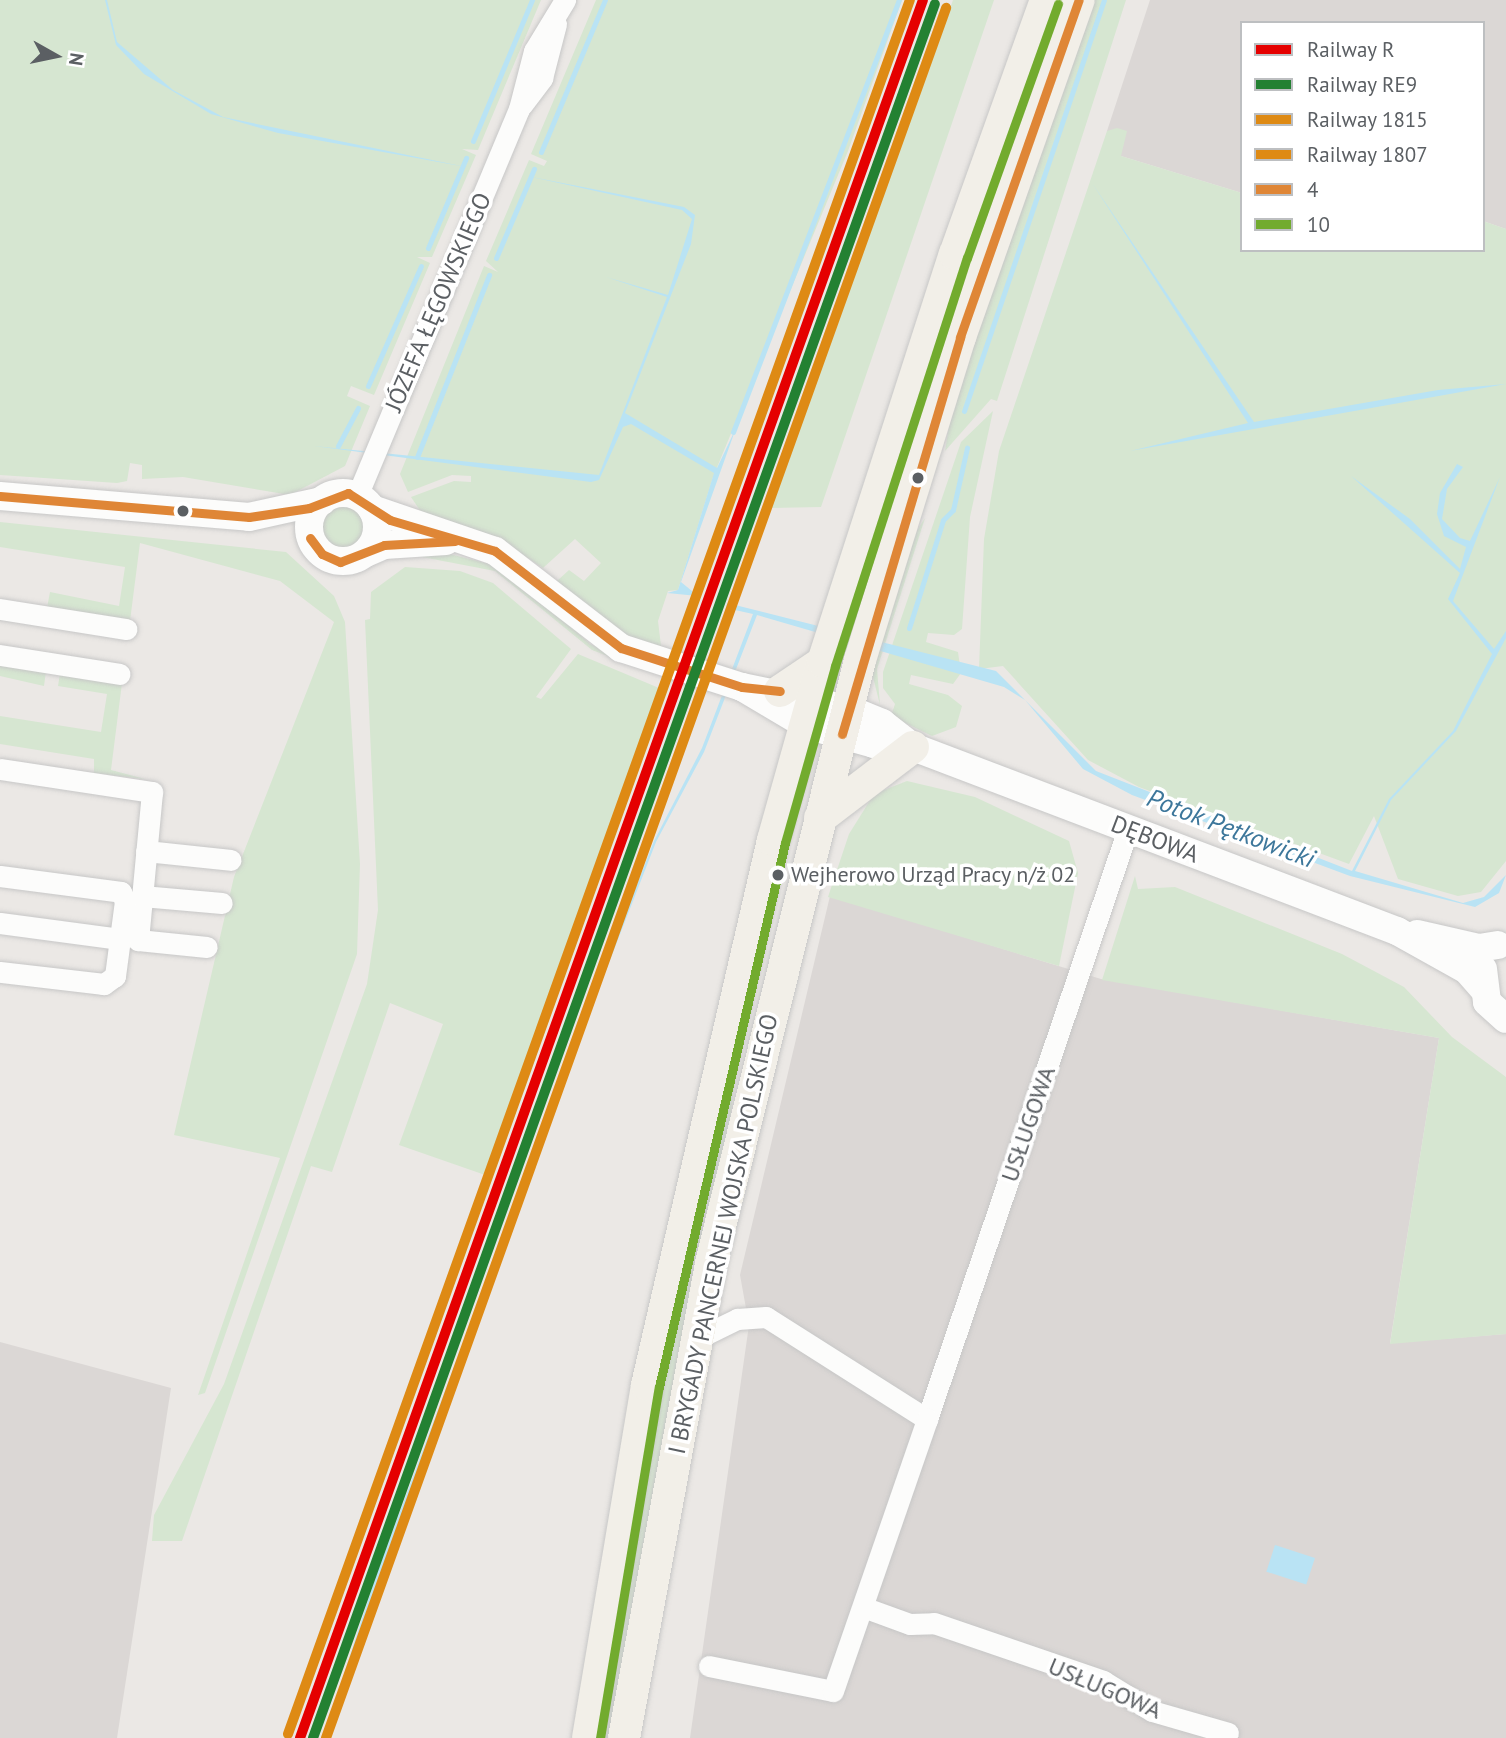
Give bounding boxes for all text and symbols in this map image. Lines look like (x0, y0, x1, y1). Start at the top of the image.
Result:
north arrow (21, 21, 91, 91)
legend (1240, 21, 1485, 252)
text: Railway R (1307, 36, 1394, 63)
text: N (64, 51, 90, 67)
text: Railway RE9 (1307, 71, 1417, 98)
text: Railway 1815 (1307, 106, 1428, 133)
text: Railway 1807 (1307, 141, 1428, 168)
text: 4 (1307, 176, 1318, 203)
street label: JÓZEFA ŁĘGOWSKIEGO (379, 188, 497, 416)
text: 10 (1307, 211, 1330, 238)
unlabelled marker (911, 471, 925, 485)
unlabelled marker (176, 504, 190, 518)
water label: Potok Pętkowicki (1142, 782, 1320, 874)
street label: DĘBOWA (1107, 809, 1203, 869)
place label: Wejherowo Urząd Pracy n/ż 02 (791, 862, 1077, 888)
marker: Wejherowo Urząd Pracy n/ż 02 (771, 868, 785, 882)
street label: I BRYGADY PANCERNEJ WOJSKA POLSKIEGO (662, 1010, 784, 1458)
street label: USŁUGOWA (995, 1062, 1061, 1186)
street label: USŁUGOWA (1044, 1651, 1166, 1725)

